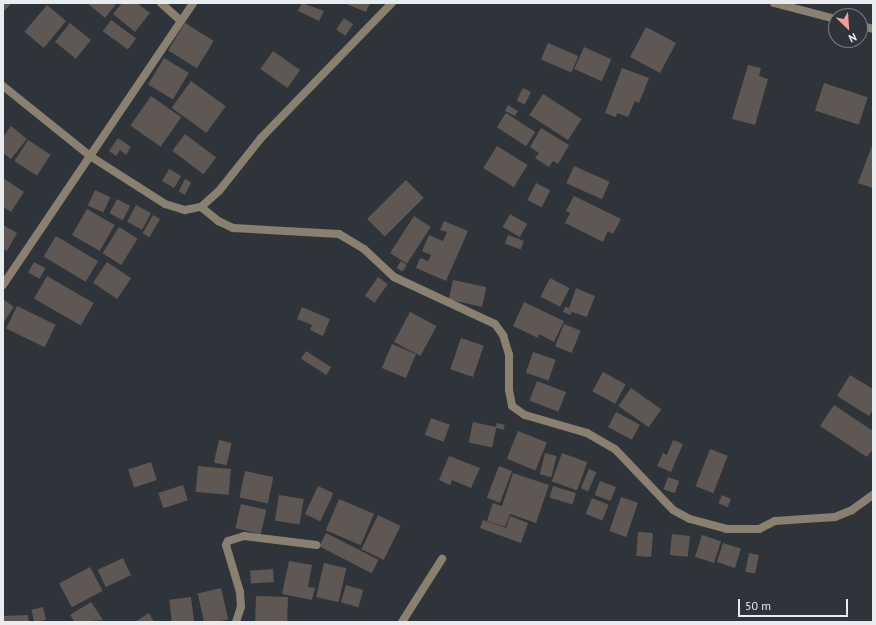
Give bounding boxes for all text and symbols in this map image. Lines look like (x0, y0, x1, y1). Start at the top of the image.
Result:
north arrow (828, 8, 868, 48)
text: N (846, 30, 859, 46)
scale bar (740, 591, 850, 617)
text: 50 m (745, 598, 771, 613)

